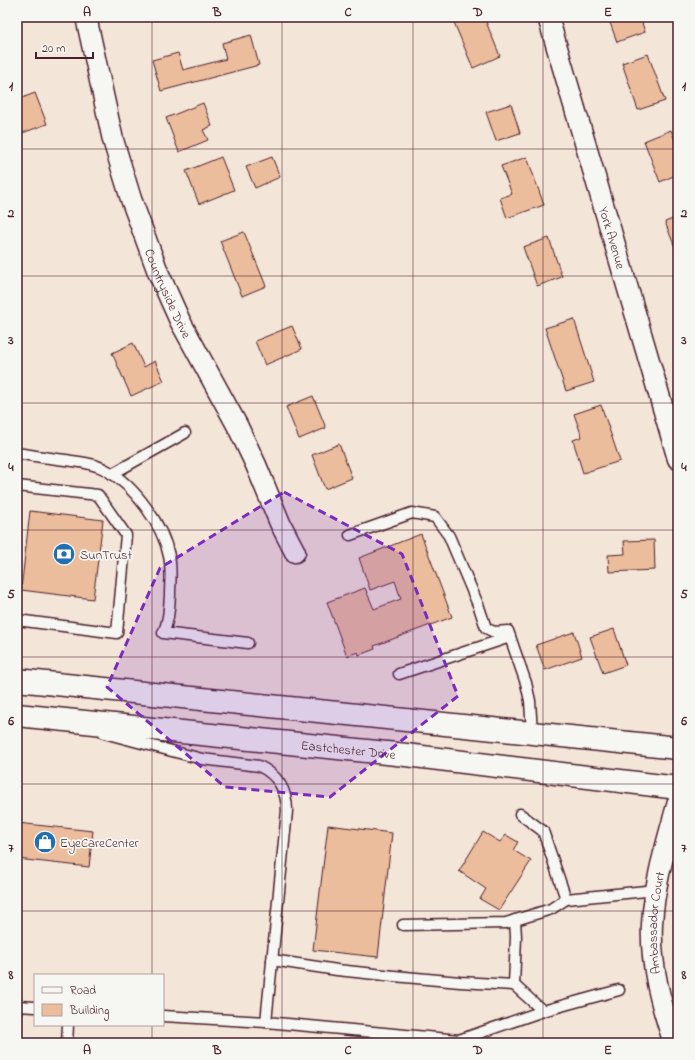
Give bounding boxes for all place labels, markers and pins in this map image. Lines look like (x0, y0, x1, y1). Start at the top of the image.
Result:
bank icon: SunTrust (51, 541, 77, 567)
place label: SunTrust (80, 546, 133, 565)
shop icon: EyeCareCenter (32, 829, 58, 855)
place label: EyeCareCenter (60, 834, 140, 854)

